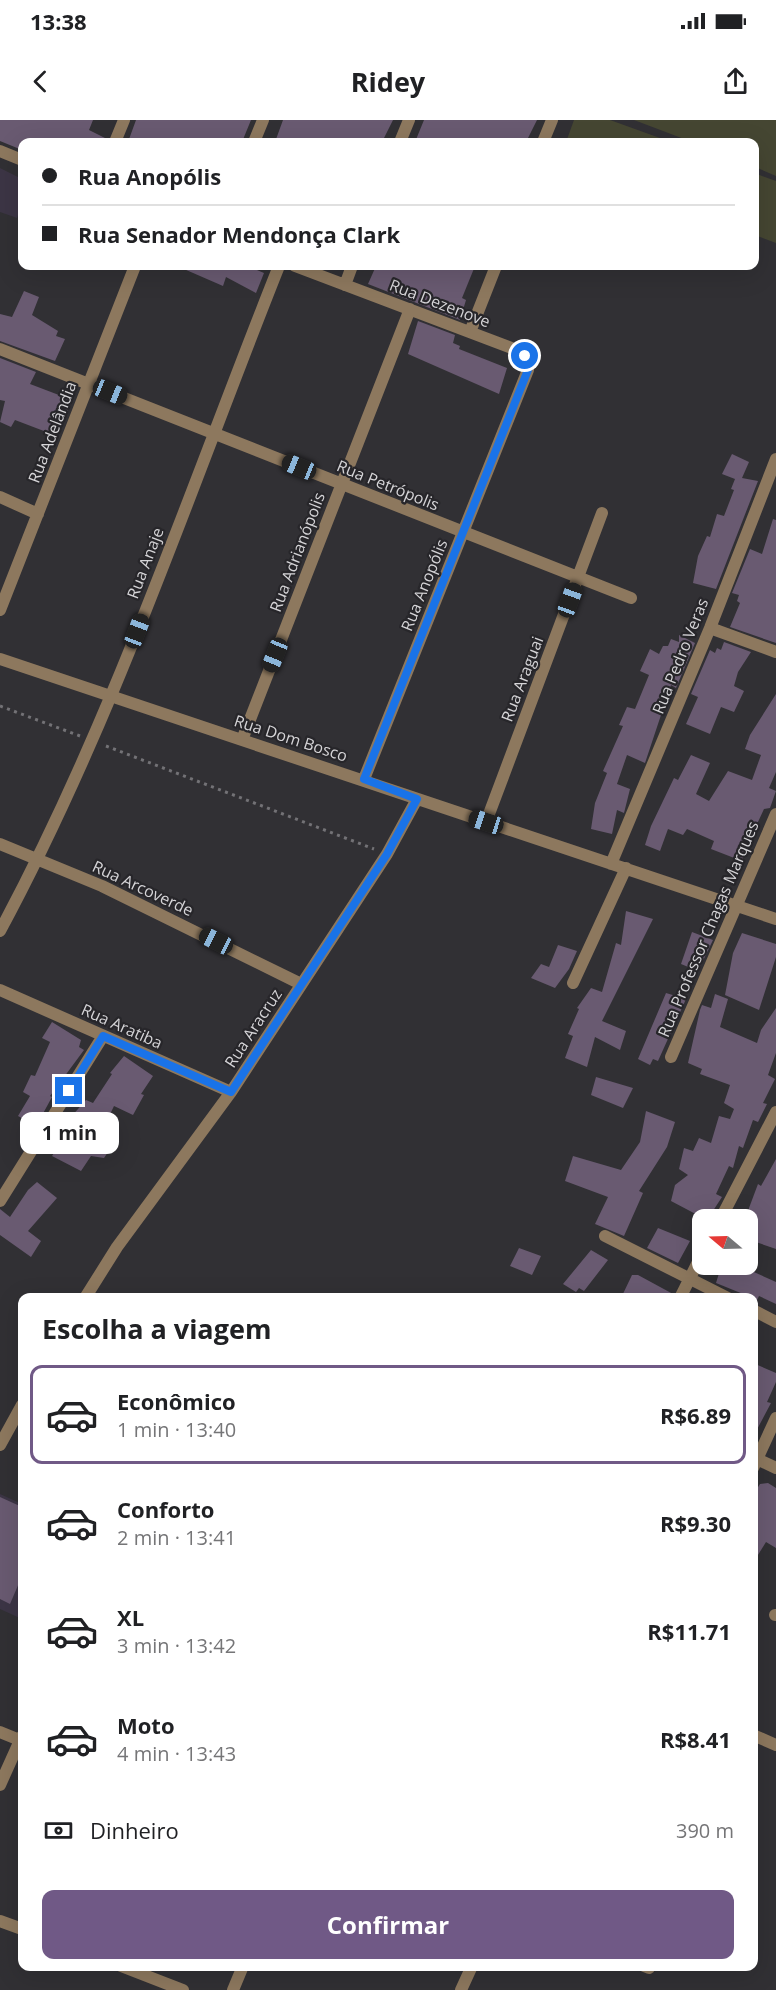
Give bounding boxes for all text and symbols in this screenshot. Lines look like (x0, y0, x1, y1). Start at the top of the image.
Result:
text: 13:38 (30, 6, 87, 36)
text: Ridey (351, 63, 425, 100)
icon: back (24, 65, 57, 98)
icon: share (719, 65, 752, 98)
text: Rua Anopólis (78, 161, 221, 191)
text: Rua Senador Mendonça Clark (78, 219, 400, 249)
street label: Rua Dezenove (386, 274, 494, 332)
route start (511, 342, 538, 369)
car (90, 377, 130, 407)
street label: Rua Adelândia (23, 378, 81, 486)
car (279, 452, 319, 482)
street label: Rua Petrópolis (334, 455, 442, 515)
street label: Rua Adrianópolis (264, 489, 330, 615)
street label: Rua Anaje (121, 524, 169, 602)
street label: Rua Anopólis (396, 536, 452, 634)
car (555, 580, 585, 620)
street label: Rua Pedro Veras (647, 595, 713, 717)
car (122, 611, 152, 651)
street label: Rua Araguai (496, 633, 548, 725)
car (260, 635, 290, 675)
street label: Rua Dom Bosco (232, 709, 350, 767)
car (466, 808, 506, 836)
street label: Rua Professor Chagas Marques (652, 818, 764, 1040)
street label: Rua Arcoverde (89, 855, 197, 921)
car (196, 925, 236, 957)
street label: Rua Aracruz (219, 984, 287, 1072)
street label: Rua Aratiba (78, 998, 166, 1054)
route end (55, 1077, 82, 1104)
callout: 1 min (20, 1112, 118, 1154)
text: 1 min (42, 1119, 97, 1146)
north arrow (692, 1209, 758, 1275)
map controls (692, 1209, 758, 1275)
text: Escolha a viagem (42, 1310, 271, 1347)
text: Econômico (117, 1386, 236, 1416)
icon: car (45, 1388, 99, 1442)
text: R$6.89 (660, 1400, 731, 1430)
text: 1 min · 13:40 (117, 1416, 236, 1443)
text: Conforto (117, 1494, 214, 1524)
icon: car (45, 1496, 99, 1550)
text: R$9.30 (660, 1508, 731, 1538)
text: 2 min · 13:41 (117, 1524, 236, 1551)
text: XL (117, 1602, 144, 1632)
icon: car (45, 1604, 99, 1658)
text: R$11.71 (647, 1616, 731, 1646)
text: 3 min · 13:42 (117, 1632, 236, 1659)
text: Moto (117, 1710, 175, 1740)
icon: car (45, 1712, 99, 1766)
text: R$8.41 (660, 1724, 731, 1754)
text: 4 min · 13:43 (117, 1740, 236, 1767)
icon: cash (42, 1814, 75, 1847)
text: Dinheiro (90, 1815, 179, 1845)
text: 390 m (676, 1817, 734, 1844)
button: Confirmar (42, 1890, 734, 1959)

